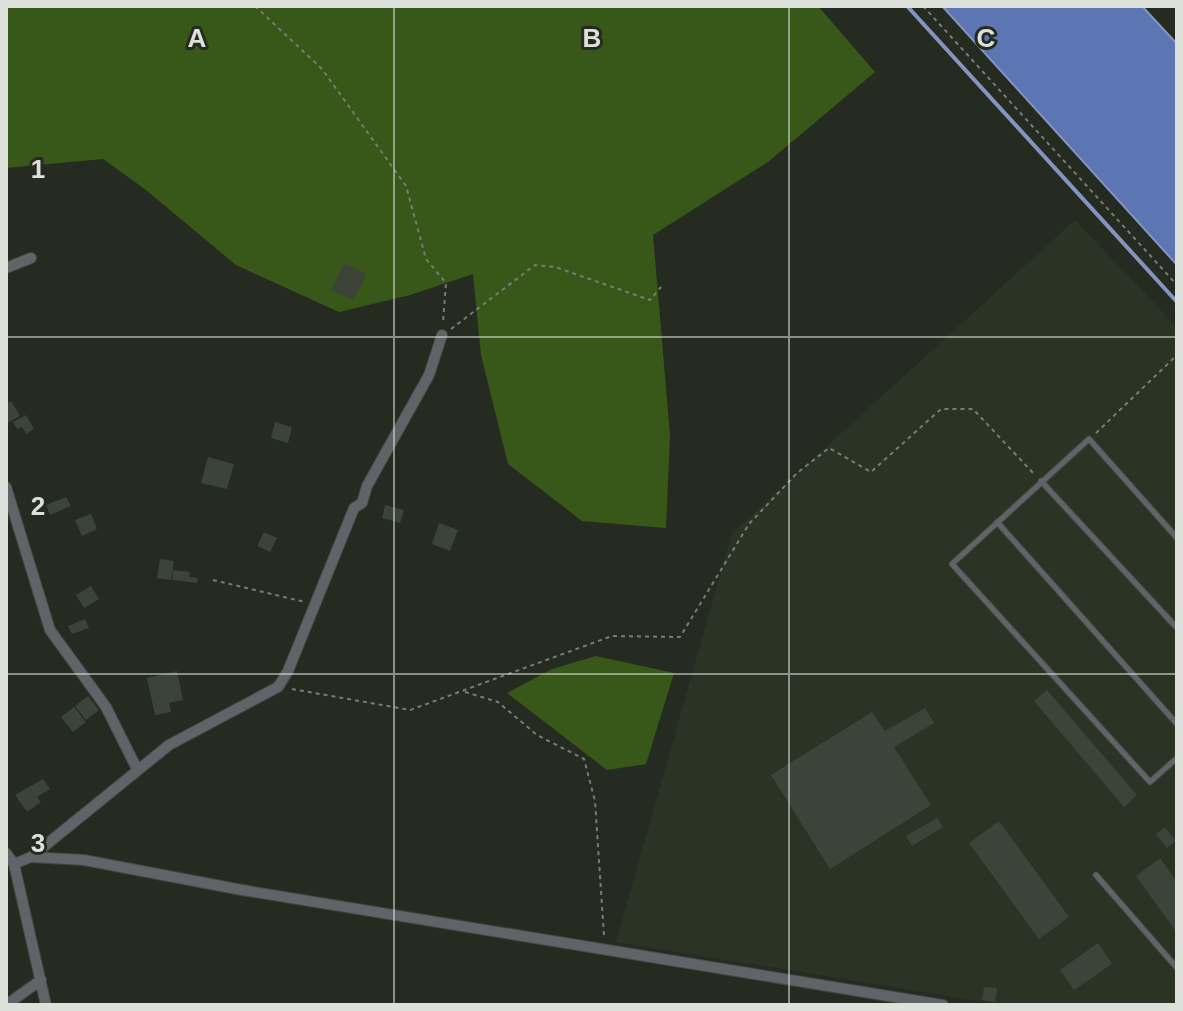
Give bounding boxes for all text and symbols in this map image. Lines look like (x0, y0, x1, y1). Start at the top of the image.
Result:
text: A (188, 23, 207, 53)
text: B (583, 23, 601, 53)
text: C (977, 23, 996, 53)
text: 1 (31, 154, 45, 184)
text: 2 (31, 491, 45, 521)
text: 3 (31, 828, 45, 858)

